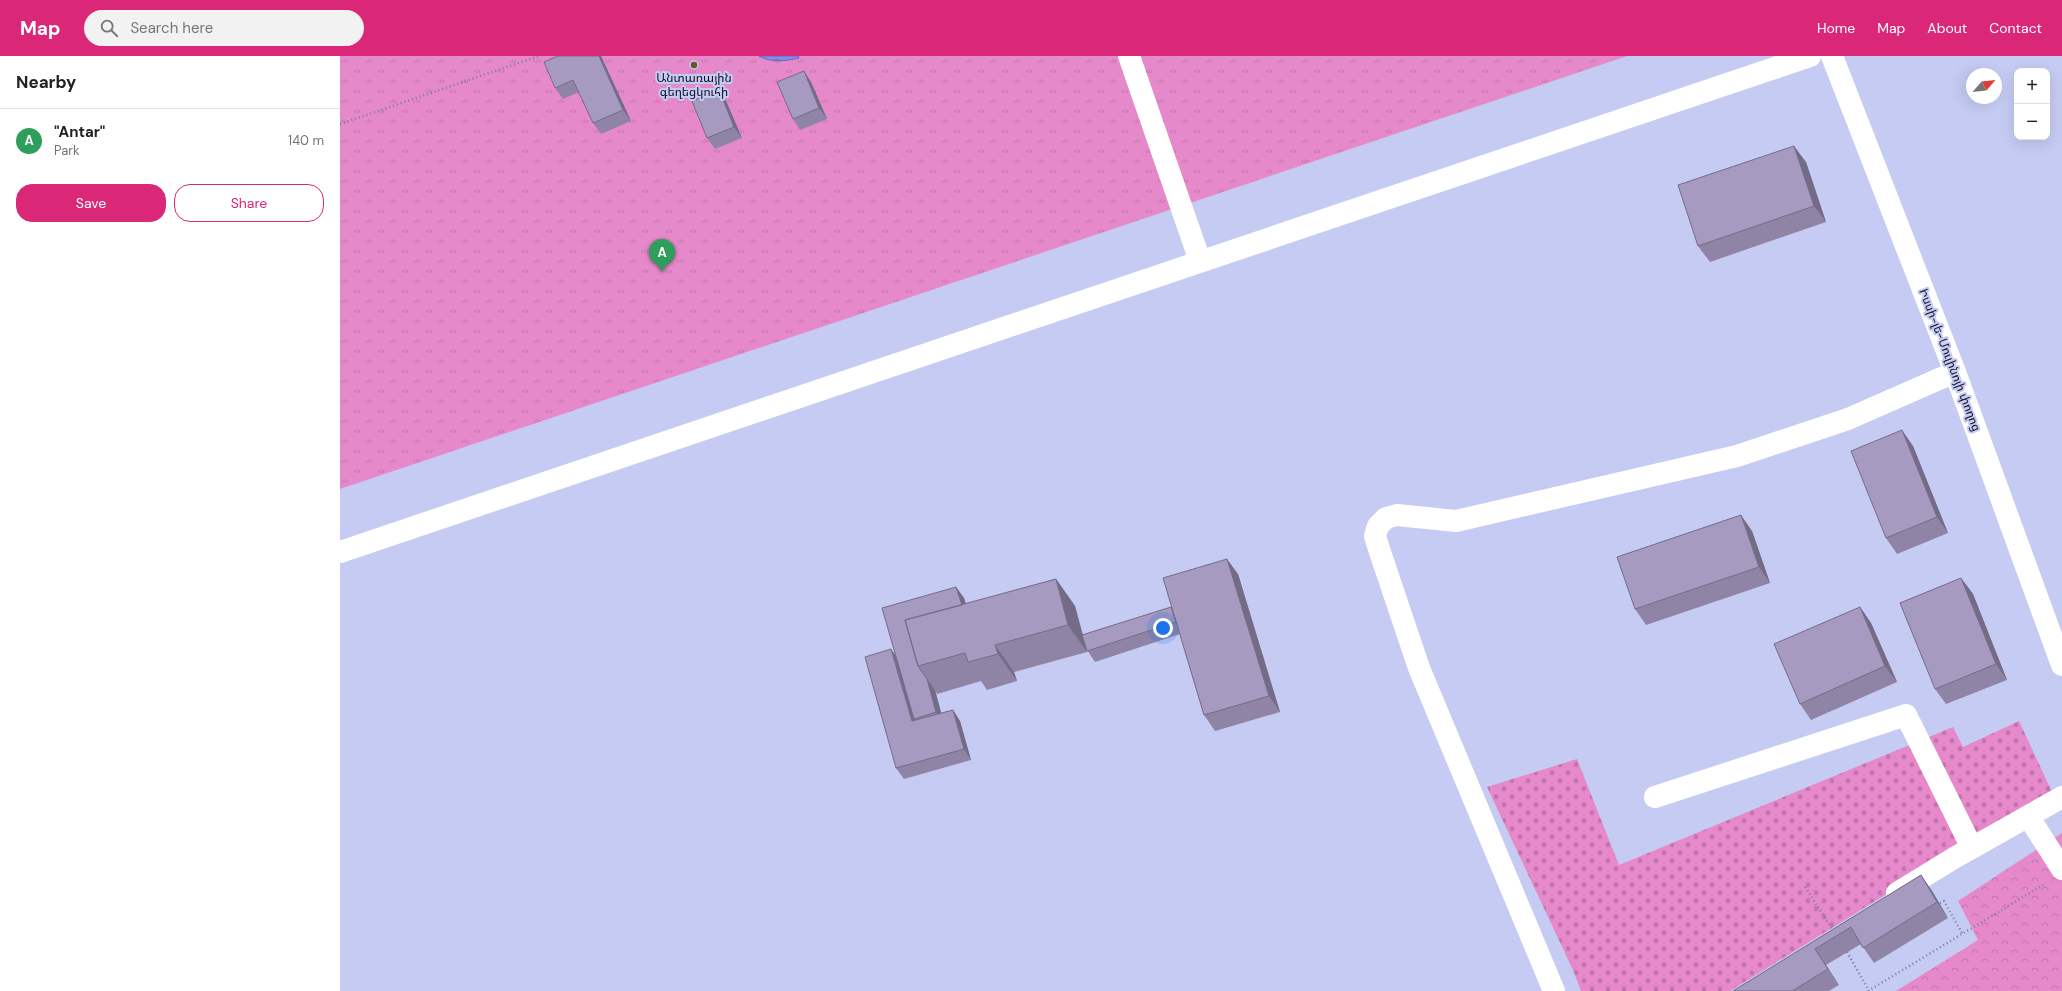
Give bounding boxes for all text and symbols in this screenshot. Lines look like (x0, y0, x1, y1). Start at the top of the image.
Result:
search box (84, 10, 364, 46)
text: Map (20, 16, 60, 41)
icon: search (98, 17, 120, 39)
text: Search here (130, 18, 213, 38)
text: Home (1817, 19, 1855, 37)
text: Map (1877, 19, 1905, 37)
text: About (1927, 19, 1967, 37)
text: Contact (1989, 19, 2042, 37)
marker: Անտառային գեղեցկուհի (689, 60, 699, 70)
north arrow (1966, 68, 2002, 104)
map controls (2014, 68, 2050, 140)
button: + (2014, 68, 2050, 104)
place label: Անտառային գեղեցկուհի (656, 70, 732, 100)
text: Nearby (16, 71, 76, 93)
button: − (2014, 104, 2050, 140)
text: "Antar" (54, 122, 105, 142)
text: A (24, 132, 34, 149)
text: 140 m (288, 132, 324, 149)
text: Park (54, 142, 80, 159)
button: Save (16, 184, 166, 222)
button: Share (174, 184, 324, 222)
pin: A (649, 239, 675, 272)
street label: Իսսի-լե-Մուլինոյի փողոց (1915, 286, 1985, 434)
your location (1153, 618, 1173, 638)

